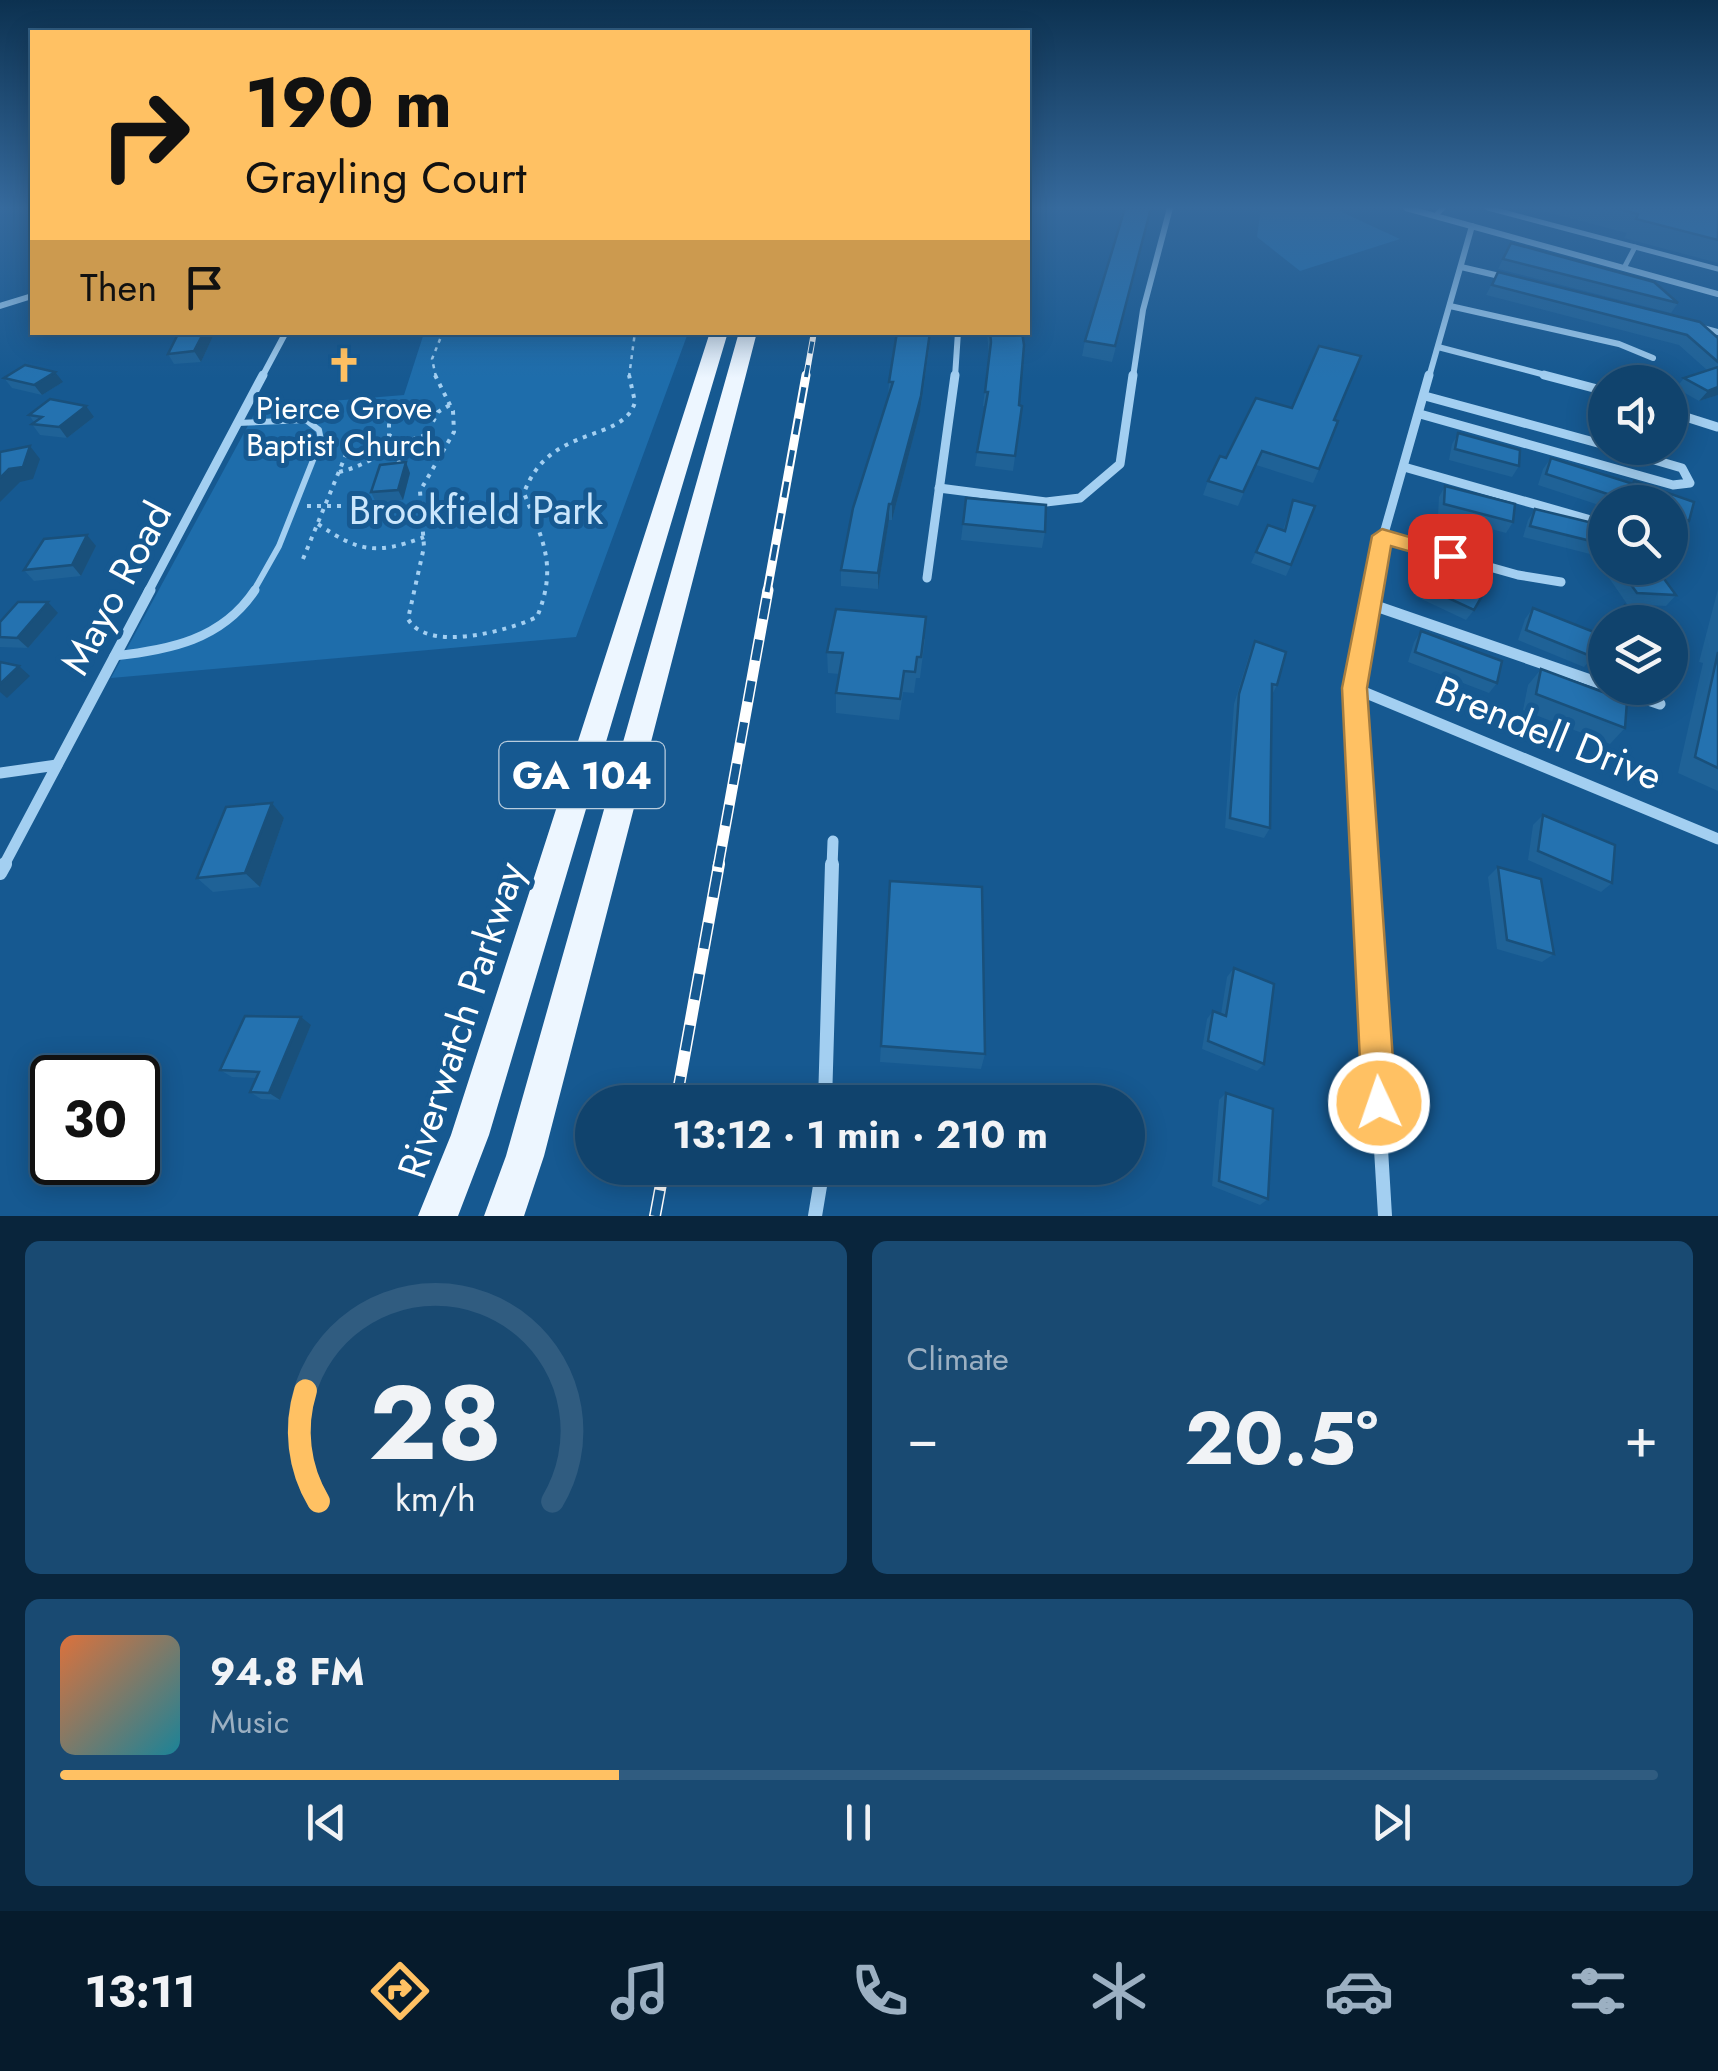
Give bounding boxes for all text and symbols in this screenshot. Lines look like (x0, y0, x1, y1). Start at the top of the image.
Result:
text: 190 m (245, 52, 452, 153)
icon: right (80, 70, 210, 200)
text: Grayling Court (245, 145, 527, 210)
text: Then (80, 260, 157, 315)
icon: arrive (177, 260, 232, 315)
church icon: Pierce Grove Baptist Church (325, 346, 363, 384)
map controls (1588, 365, 1688, 705)
button: sound (1588, 365, 1688, 465)
place label: Pierce Grove Baptist Church (246, 385, 442, 468)
park label: Brookfield Park (349, 481, 604, 539)
button: search (1588, 485, 1688, 585)
street label: Mayo Road (46, 491, 186, 685)
pin (1408, 514, 1493, 599)
icon: arrive (1423, 529, 1478, 584)
button: layers (1588, 605, 1688, 705)
street label: Brendell Drive (1427, 661, 1671, 805)
road number: GA 104 (500, 742, 664, 808)
street label: Riverwatch Parkway (383, 854, 540, 1186)
position arrow (1327, 1051, 1431, 1155)
speed limit sign: 30 (30, 1055, 160, 1185)
text: 13:12 · 1 min · 210 m (672, 1107, 1048, 1162)
text: Climate (907, 1336, 1009, 1382)
text: 28 (369, 1348, 502, 1498)
text: 20.5° (1185, 1384, 1378, 1492)
text: − (907, 1398, 939, 1478)
text: + (1624, 1398, 1658, 1478)
text: km/h (395, 1473, 476, 1524)
text: 94.8 FM (210, 1644, 364, 1699)
text: Music (210, 1699, 289, 1745)
icon: previous (299, 1795, 354, 1850)
icon: pause (831, 1795, 886, 1850)
icon: next (1364, 1795, 1419, 1850)
icon: directions (365, 1956, 435, 2026)
icon: music (605, 1956, 675, 2026)
icon: phone (845, 1956, 915, 2026)
icon: climate (1084, 1956, 1154, 2026)
icon: car (1324, 1956, 1394, 2026)
icon: filters (1563, 1956, 1633, 2026)
text: 13:11 (85, 1959, 196, 2024)

